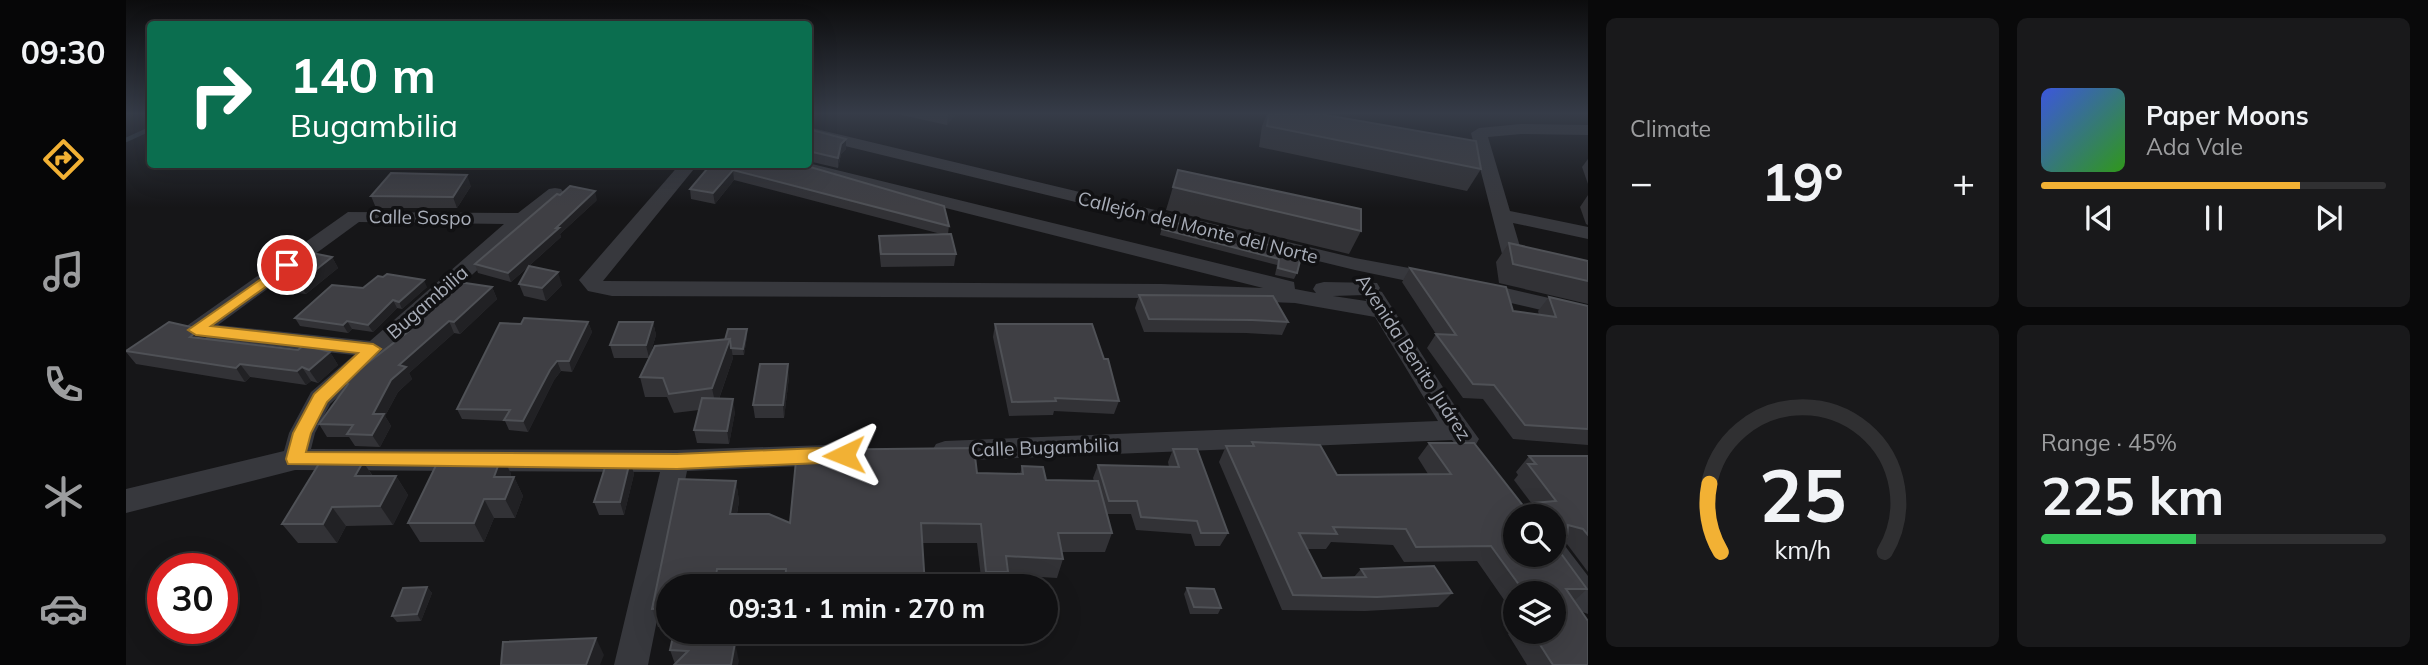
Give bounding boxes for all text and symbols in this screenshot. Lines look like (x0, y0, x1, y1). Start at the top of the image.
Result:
text: 09:30 (21, 32, 105, 72)
text: 140 m (290, 44, 436, 105)
icon: right (175, 49, 266, 140)
text: Paper Moons (2146, 99, 2309, 132)
text: Bugambilia (290, 105, 458, 145)
text: Climate (1630, 114, 1711, 143)
text: Ada Vale (2146, 132, 2243, 161)
icon: directions (39, 135, 88, 184)
text: 19° (1761, 149, 1844, 214)
text: − (1630, 158, 1653, 206)
text: + (1952, 158, 1975, 206)
street label: Callejón del Monte del Norte (1075, 185, 1321, 269)
icon: previous (2080, 199, 2118, 237)
icon: pause (2195, 199, 2233, 237)
icon: next (2310, 199, 2348, 237)
street label: Calle Sospo (368, 204, 472, 230)
pin (257, 235, 317, 295)
icon: arrive (268, 246, 306, 284)
icon: music (39, 247, 88, 296)
street label: Bugambilia (381, 260, 473, 344)
street label: Avenida Benito Juárez (1351, 269, 1477, 445)
icon: phone (39, 360, 88, 409)
position arrow (807, 418, 881, 492)
text: Range · 45% (2041, 428, 2177, 457)
street label: Calle Bugambilia (971, 432, 1119, 462)
text: 25 (1759, 449, 1846, 540)
text: 225 km (2041, 463, 2224, 528)
icon: climate (39, 472, 88, 521)
map controls (1503, 504, 1566, 644)
button: search (1503, 504, 1566, 567)
text: km/h (1774, 534, 1831, 565)
speed limit sign: 30 (147, 553, 238, 644)
button: layers (1503, 581, 1566, 644)
icon: car (39, 584, 88, 633)
text: 09:31 · 1 min · 270 m (729, 592, 985, 625)

